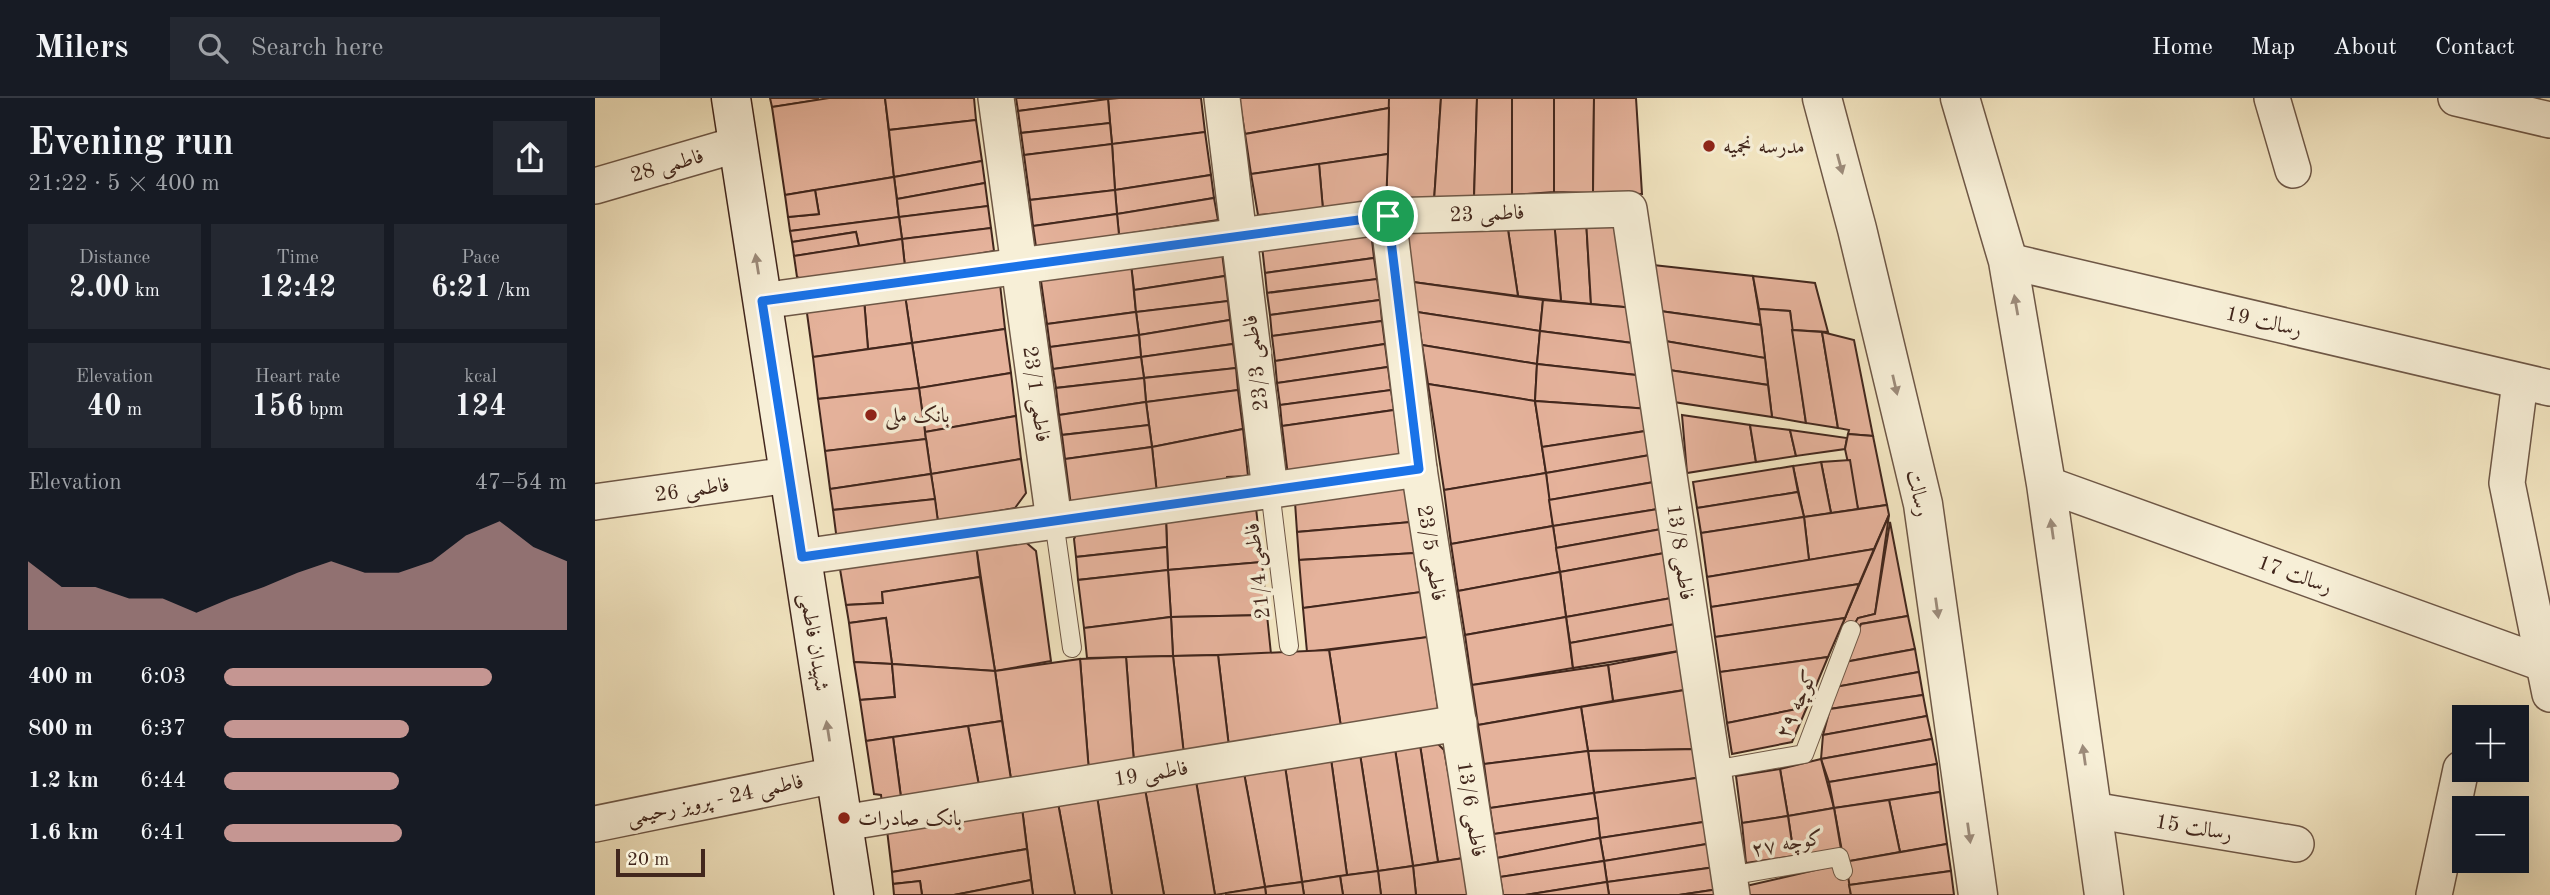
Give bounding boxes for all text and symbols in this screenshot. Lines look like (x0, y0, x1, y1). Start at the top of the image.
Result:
search box (170, 17, 660, 80)
icon: search (194, 29, 232, 67)
text: Milers (35, 32, 128, 65)
text: Search here (250, 35, 383, 61)
text: Home (2152, 36, 2213, 60)
text: Map (2251, 36, 2295, 60)
text: About (2333, 36, 2397, 60)
text: Contact (2435, 36, 2515, 60)
button: share (493, 121, 567, 195)
text: Evening run (28, 125, 234, 163)
place label: مدرسه نجمیه (1723, 135, 1805, 158)
marker: مدرسه نجمیه (1701, 138, 1717, 154)
street label: فاطمی 28 (628, 146, 707, 189)
one-way arrow (1835, 154, 1845, 175)
text: 21:22 · 5 × 400 m (28, 172, 220, 195)
pin (1358, 186, 1418, 246)
icon: arrive (1369, 197, 1407, 235)
street label: فاطمی 23 (1449, 203, 1525, 228)
text: Distance (79, 249, 150, 268)
text: Time (276, 249, 319, 268)
text: Pace (461, 249, 500, 268)
one-way arrow (751, 253, 762, 275)
text: 2.00 (69, 273, 130, 303)
text: 12:42 (259, 273, 337, 303)
text: 6:21 (431, 273, 491, 303)
text: km (130, 282, 160, 301)
text: /km (491, 282, 530, 301)
one-way arrow (2010, 294, 2021, 316)
street label: رسالت 19 (2223, 304, 2304, 341)
street label: فاطمی 23/3 (1240, 313, 1275, 412)
street label: فاطمی 23/1 (1016, 345, 1053, 444)
text: Elevation (76, 368, 153, 387)
text: Heart rate (255, 368, 340, 387)
text: kcal (464, 368, 497, 387)
one-way arrow (1889, 374, 1900, 396)
text: 40 (87, 392, 122, 422)
text: 156 (251, 392, 304, 422)
text: 124 (454, 392, 507, 422)
text: m (122, 401, 142, 420)
text: bpm (304, 401, 344, 420)
place label: بانک ملی (885, 404, 950, 431)
marker: بانک ملی (863, 407, 879, 423)
street label: رسالت (1902, 468, 1933, 519)
text: Elevation (28, 471, 122, 494)
text: 47–54 m (475, 471, 567, 494)
street label: فاطمی 26 (654, 475, 731, 508)
street label: فاطمی 13/8 (1660, 503, 1697, 602)
street label: فاطمی 23/5 (1411, 504, 1448, 603)
one-way arrow (2047, 518, 2058, 540)
street label: فاطمی 21/4 (1242, 521, 1277, 620)
street label: رسالت 17 (2254, 552, 2335, 599)
street label: شهیدان فاطمی (793, 592, 832, 693)
one-way arrow (1932, 597, 1943, 619)
text: 400 m (28, 665, 93, 688)
text: 6:03 (140, 665, 186, 688)
street label: کوچه ۲۹ (1773, 667, 1823, 743)
map controls (2452, 705, 2529, 873)
button: + (2452, 705, 2529, 782)
text: 800 m (28, 717, 93, 740)
text: 6:37 (140, 717, 186, 740)
one-way arrow (823, 720, 834, 742)
one-way arrow (2079, 744, 2090, 766)
street label: فاطمی 19 (1112, 758, 1190, 793)
street label: فاطمی 13/6 (1451, 760, 1488, 859)
text: 1.2 km (28, 769, 99, 792)
text: 6:44 (140, 769, 186, 792)
street label: فاطمی 24 - پرویز رحیمی (625, 771, 806, 831)
button: − (2452, 796, 2529, 873)
place label: بانک صادرات (858, 807, 962, 831)
marker: بانک صادرات (836, 810, 852, 826)
street label: رسالت 15 (2154, 811, 2234, 846)
text: 1.6 km (28, 821, 99, 844)
text: 6:41 (140, 821, 186, 844)
one-way arrow (1963, 822, 1974, 844)
street label: کوچه ۲۷ (1750, 828, 1825, 863)
scale bar (616, 846, 705, 878)
text: 20 m (627, 851, 669, 870)

